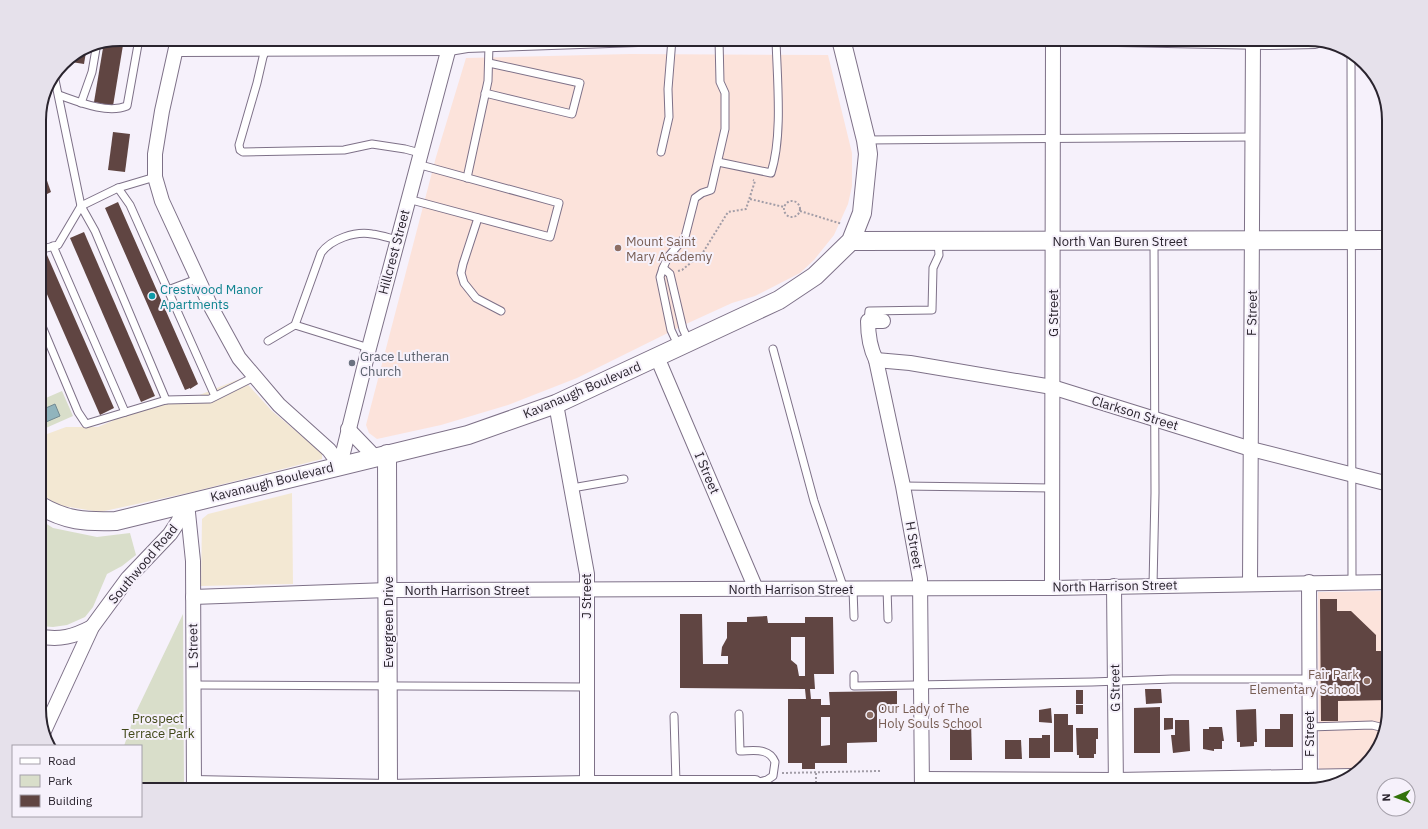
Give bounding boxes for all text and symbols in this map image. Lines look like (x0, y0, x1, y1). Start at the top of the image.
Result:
street label: Hillcrest Street (374, 208, 414, 296)
place label: Mount Saint Mary Academy (626, 233, 713, 265)
street label: North Van Buren Street (1052, 233, 1188, 250)
marker: Mount Saint Mary Academy (613, 243, 623, 253)
place label: Crestwood Manor Apartments (160, 281, 263, 313)
street label: G Street (1045, 289, 1062, 337)
street label: F Street (1243, 290, 1261, 336)
marker: Crestwood Manor Apartments (147, 291, 157, 301)
place label: Grace Lutheran Church (360, 348, 449, 380)
street label: Kavanaugh Boulevard (521, 357, 643, 423)
marker: Grace Lutheran Church (347, 358, 357, 368)
street label: Clarkson Street (1090, 392, 1180, 434)
street label: I Street (691, 449, 723, 497)
street label: Kavanaugh Boulevard (209, 458, 335, 506)
street label: H Street (901, 520, 927, 570)
street label: Southwood Road (105, 521, 181, 607)
street label: J Street (578, 573, 595, 619)
street label: Evergreen Drive (380, 576, 397, 668)
street label: North Harrison Street (1052, 576, 1178, 596)
street label: North Harrison Street (729, 581, 853, 598)
street label: North Harrison Street (405, 582, 529, 599)
street label: L Street (184, 623, 202, 669)
street label: G Street (1106, 664, 1124, 712)
place label: Fair Park Elementary School (1249, 666, 1359, 698)
marker: Fair Park Elementary School (1362, 676, 1372, 686)
place label: Our Lady of The Holy Souls School (878, 700, 983, 732)
park label: Prospect Terrace Park (121, 710, 195, 742)
marker: Our Lady of The Holy Souls School (865, 710, 875, 720)
street label: F Street (1301, 711, 1318, 757)
legend (12, 745, 142, 817)
text: Road (48, 753, 76, 768)
text: Park (48, 773, 73, 788)
north arrow (1376, 777, 1416, 817)
text: Building (48, 793, 93, 808)
text: N (1379, 793, 1393, 802)

